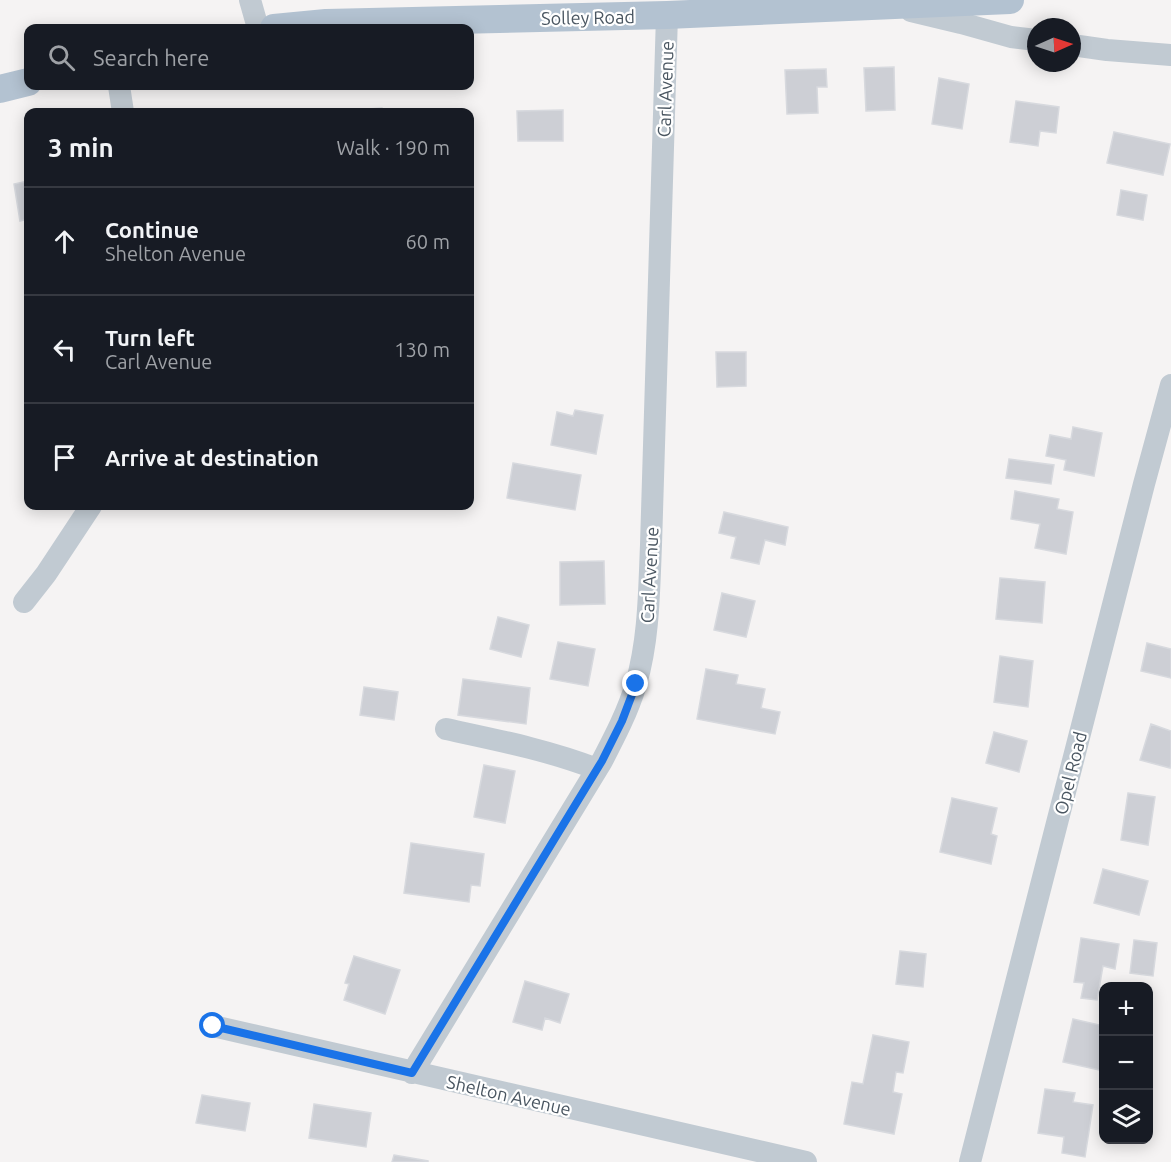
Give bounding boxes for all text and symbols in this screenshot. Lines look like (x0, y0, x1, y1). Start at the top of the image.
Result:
street label: Solley Road (541, 6, 635, 28)
north arrow (1027, 18, 1081, 72)
search box (24, 24, 474, 90)
street label: Carl Avenue (653, 40, 677, 138)
icon: search (45, 41, 78, 74)
text: Search here (93, 45, 209, 70)
text: 3 min (48, 133, 114, 162)
text: Walk · 190 m (337, 136, 450, 159)
text: Continue (105, 217, 199, 242)
icon: ahead (48, 225, 81, 258)
text: 60 m (406, 230, 450, 253)
text: Shelton Avenue (105, 242, 246, 265)
text: Turn left (105, 325, 195, 350)
icon: left (48, 333, 81, 366)
text: 130 m (394, 338, 450, 361)
text: Carl Avenue (105, 350, 212, 373)
icon: arrive (48, 441, 81, 474)
text: Arrive at destination (105, 445, 319, 470)
street label: Carl Avenue (636, 526, 662, 624)
route end (622, 670, 648, 696)
street label: Opel Road (1050, 729, 1090, 817)
map controls (1099, 982, 1153, 1144)
button: + (1099, 982, 1153, 1036)
route start (199, 1012, 225, 1038)
button: − (1099, 1036, 1153, 1090)
street label: Shelton Avenue (445, 1071, 573, 1119)
button: layers (1099, 1090, 1153, 1144)

